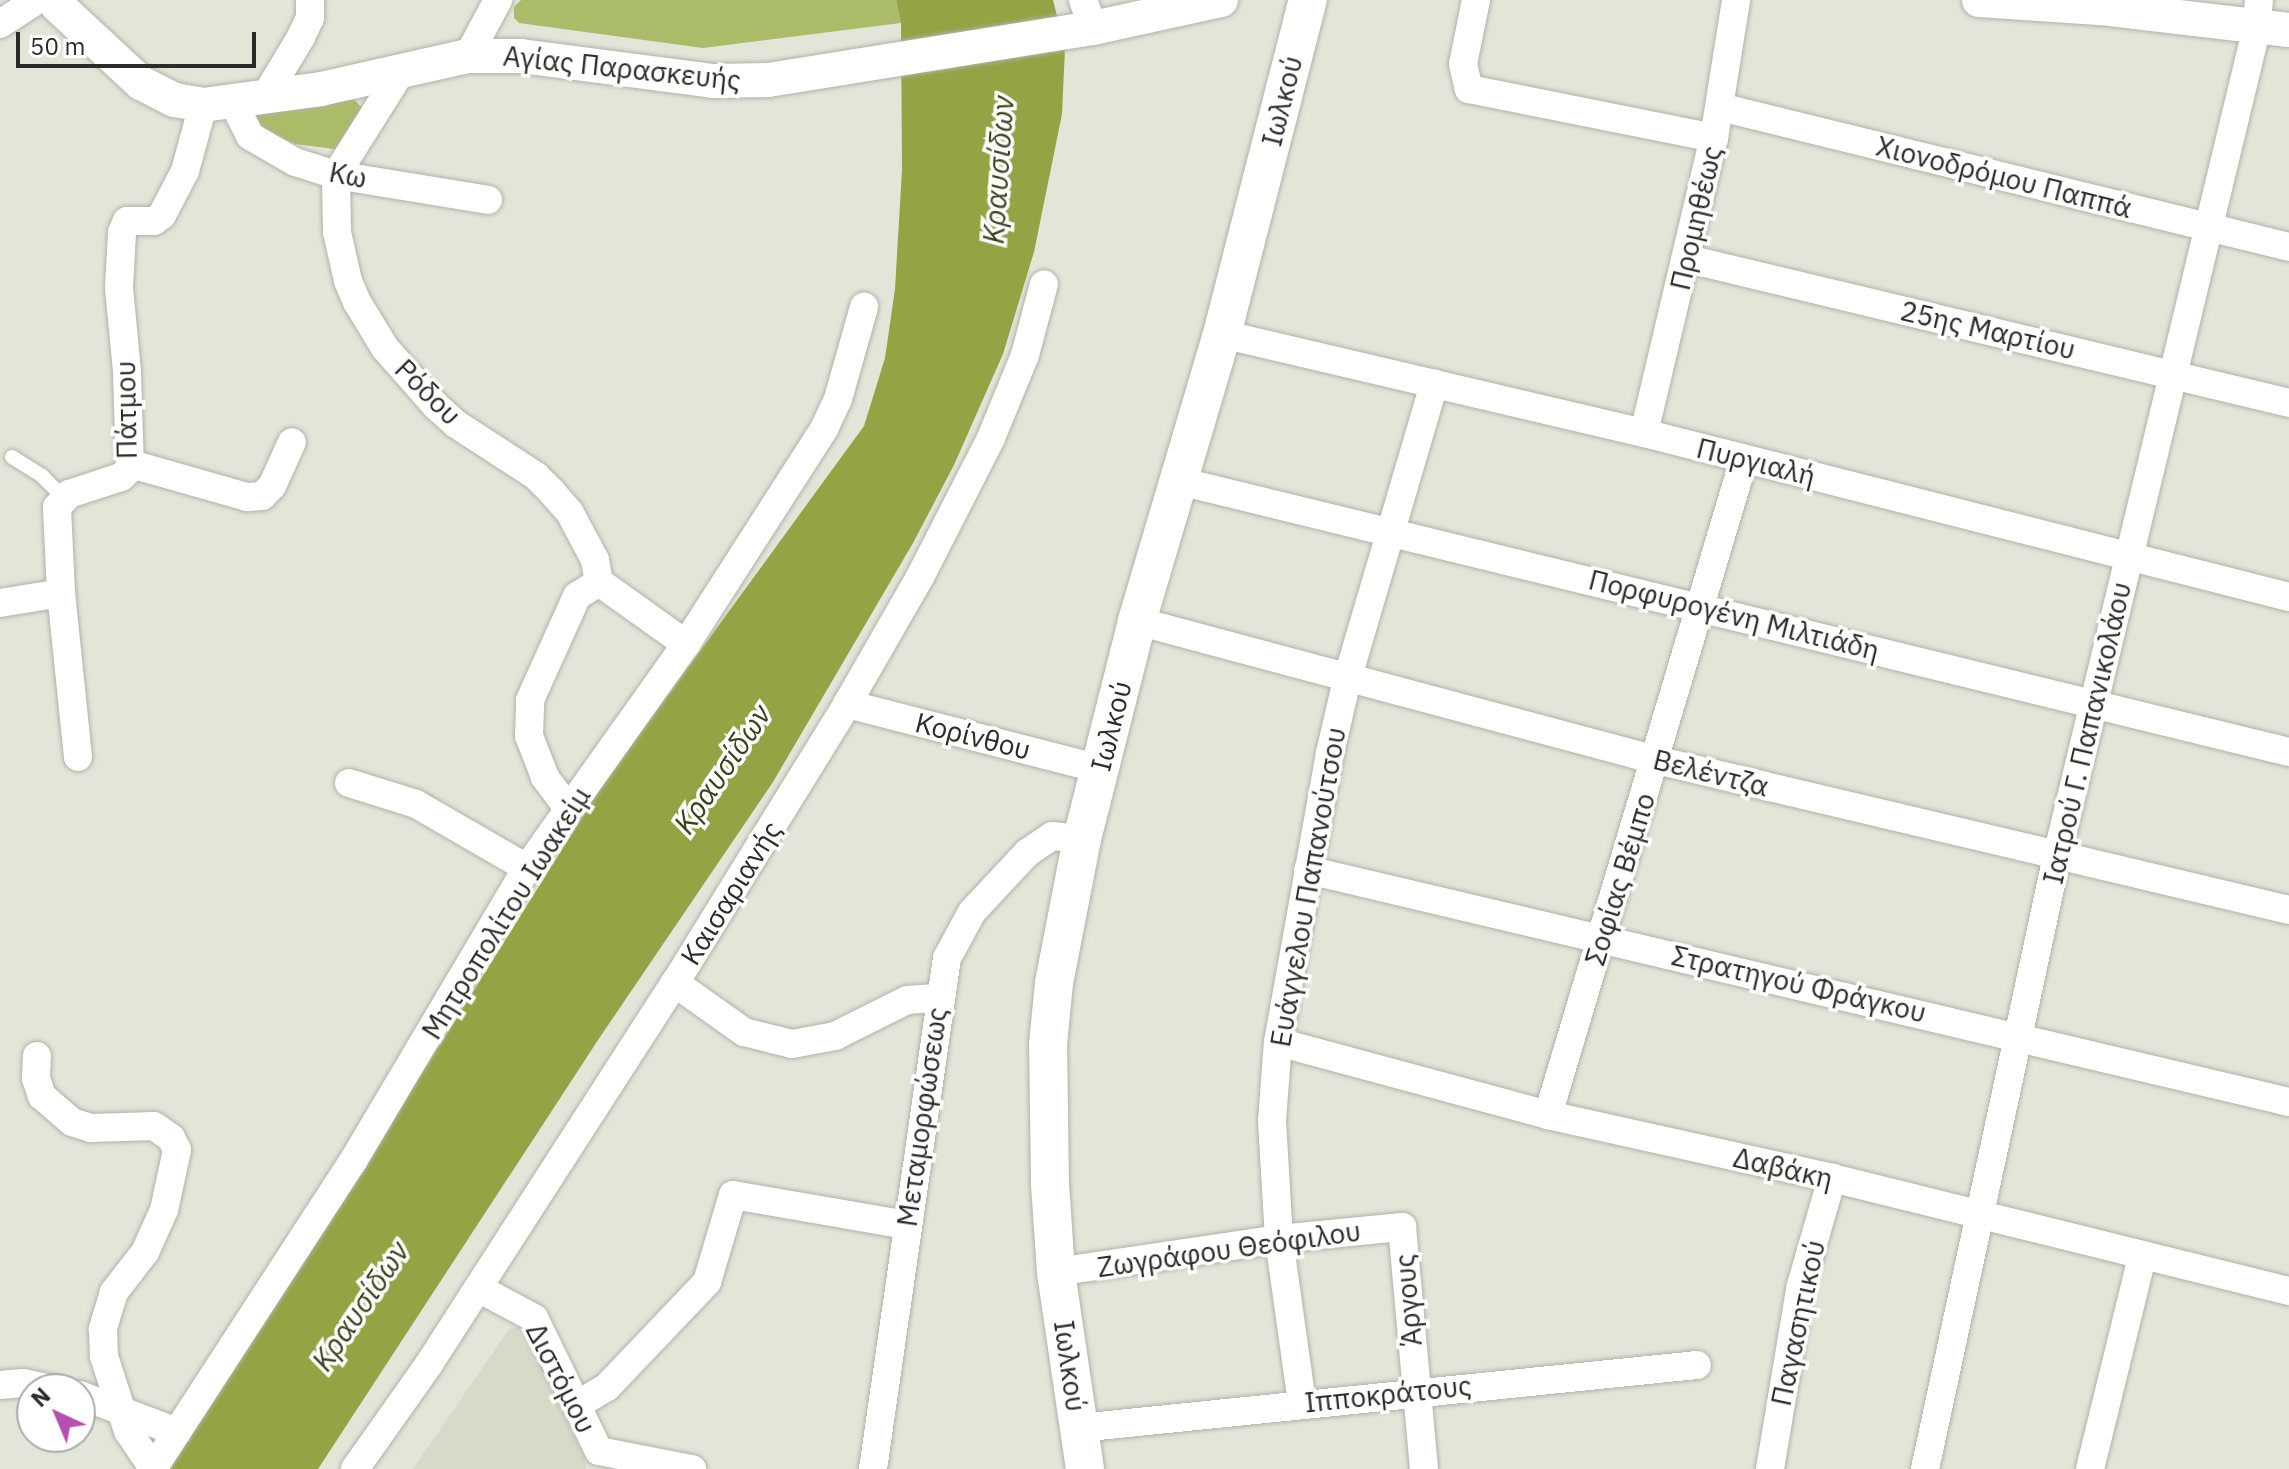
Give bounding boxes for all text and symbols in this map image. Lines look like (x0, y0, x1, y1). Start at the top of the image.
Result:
scale bar (20, 16, 260, 66)
text: 50 m (30, 30, 85, 62)
street label: Αγίας Παρασκευής (501, 39, 743, 97)
street label: Ιωλκού (1255, 52, 1309, 150)
water label: Κραυσίδων (975, 95, 1021, 245)
street label: Χιονοδρόμου Παππά (1873, 129, 2135, 225)
street label: Προμηθέως (1663, 143, 1729, 293)
street label: Κω (326, 155, 370, 195)
street label: 25ης Μαρτίου (1897, 294, 2079, 366)
street label: Ρόδου (388, 352, 468, 432)
street label: Πάτμου (108, 360, 144, 460)
street label: Πυργιαλή (1693, 431, 1819, 493)
street label: Πορφυρογένη Μιλτιάδη (1585, 563, 1883, 667)
street label: Ιατρού Γ. Παπανικολάου (2036, 579, 2138, 887)
street label: Ιωλκού (1084, 677, 1138, 775)
water label: Κραυσίδων (666, 698, 778, 840)
street label: Κορίνθου (912, 705, 1034, 767)
street label: Ευάγγελου Παπανούτσου (1263, 724, 1353, 1050)
street label: Βελέντζα (1650, 742, 1772, 804)
street label: Μητροπολίτου Ιωακείμ (415, 781, 597, 1045)
street label: Σοφίας Βέμπο (1578, 789, 1662, 969)
street label: Καισαριανής (673, 815, 789, 971)
street label: Στρατηγού Φράγκου (1669, 938, 1929, 1030)
street label: Μεταμορφώσεως (890, 1005, 954, 1229)
street label: Δαβάκη (1730, 1140, 1836, 1196)
street label: Ζωγράφου Θεόφιλου (1095, 1214, 1363, 1284)
water label: Κραυσίδων (304, 1235, 416, 1377)
street label: Παγασητικού (1764, 1237, 1832, 1409)
street label: Άργους (1387, 1253, 1429, 1347)
street label: Διστόμου (519, 1317, 603, 1439)
street label: Ιωλκού (1047, 1318, 1093, 1414)
street label: Ιπποκράτους (1303, 1369, 1473, 1419)
north arrow (16, 1373, 96, 1453)
text: N (25, 1381, 56, 1413)

